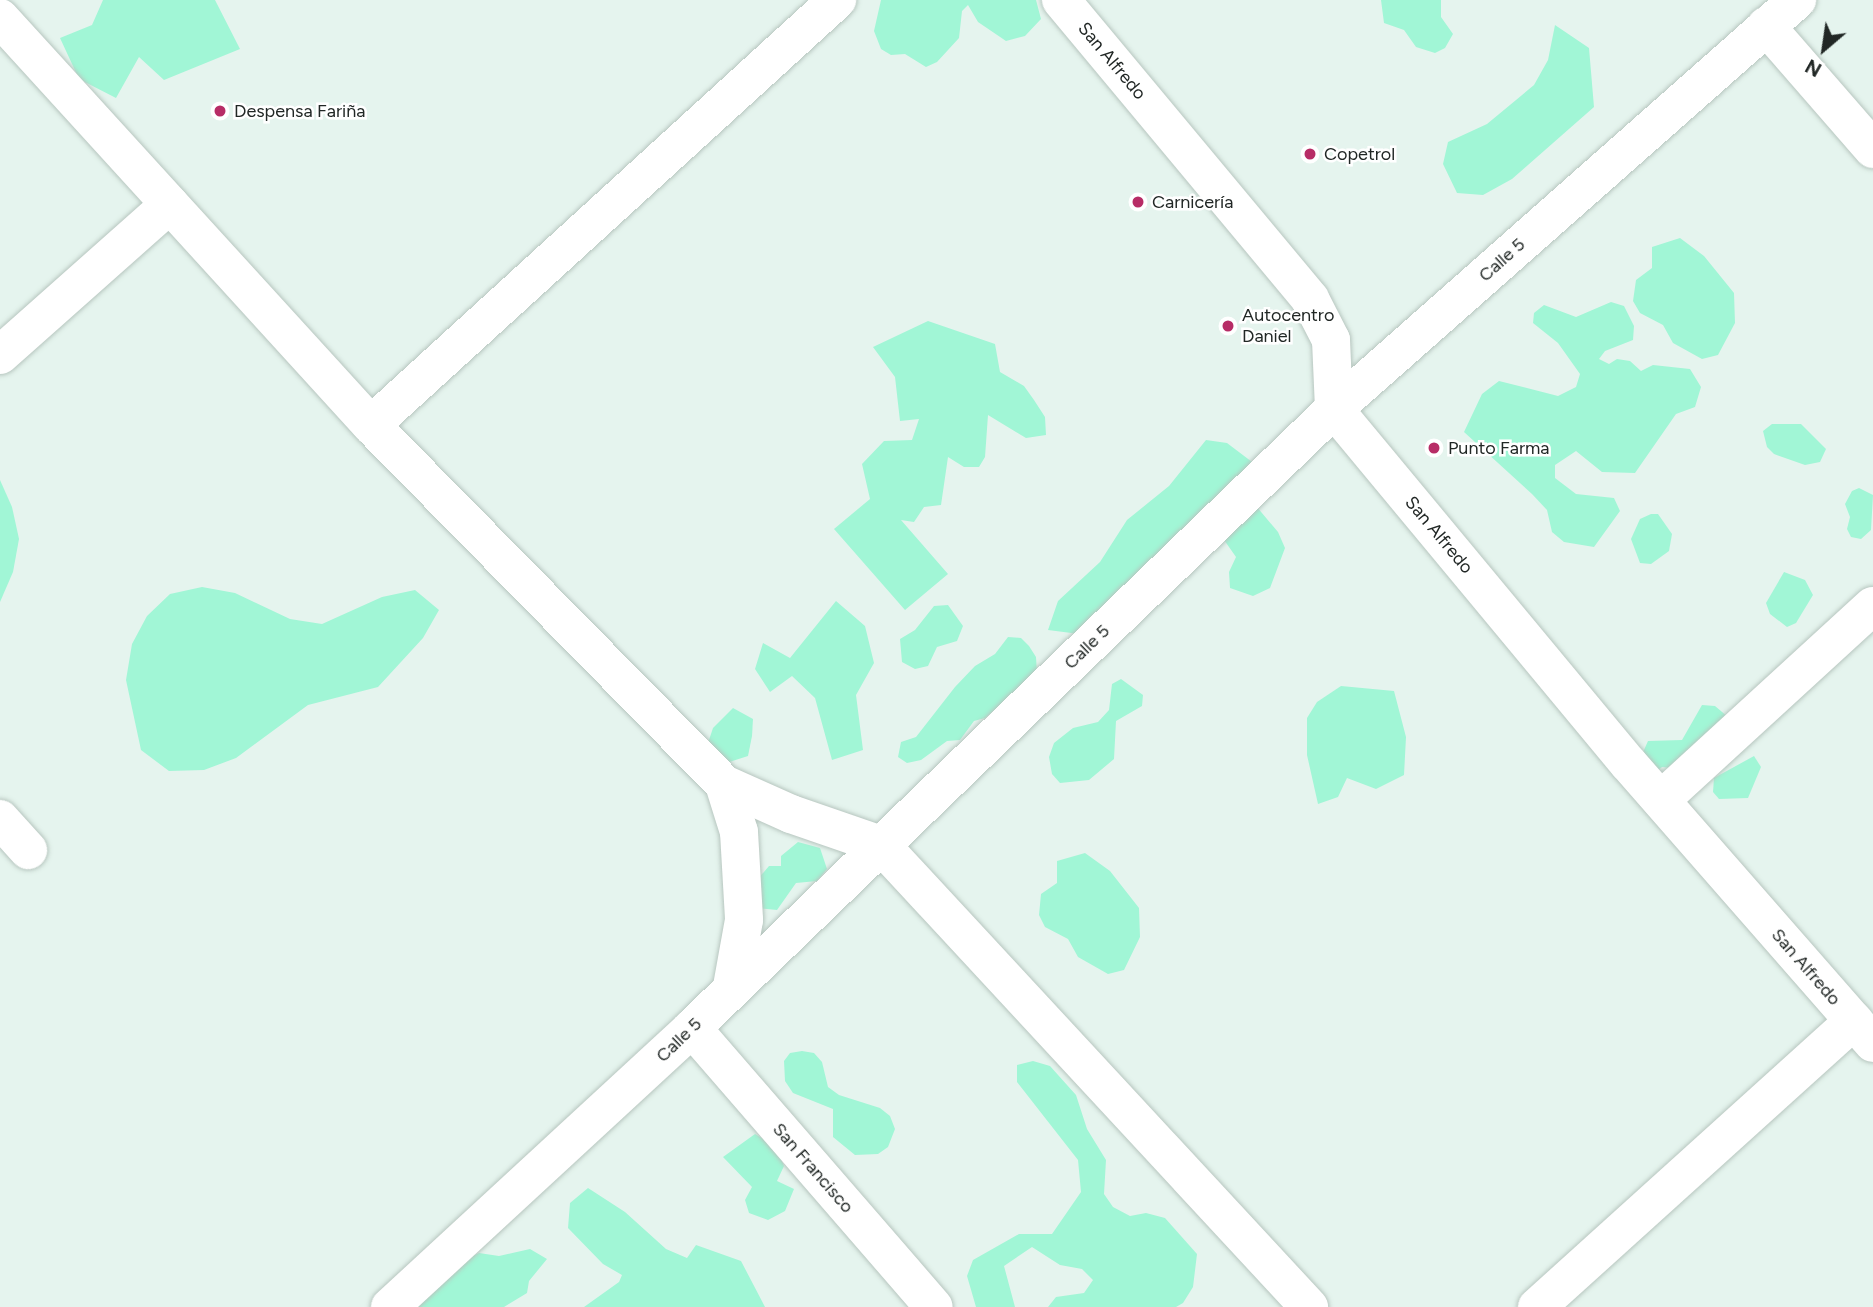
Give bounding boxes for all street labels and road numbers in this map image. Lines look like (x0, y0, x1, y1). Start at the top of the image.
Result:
street label: San Alfredo (1073, 18, 1151, 104)
street label: Calle 5 (1474, 234, 1530, 286)
street label: San Alfredo (1400, 492, 1478, 578)
street label: Calle 5 (1060, 620, 1114, 674)
street label: San Alfredo (1767, 924, 1845, 1010)
street label: Calle 5 (652, 1013, 706, 1067)
street label: San Francisco (768, 1119, 858, 1217)

